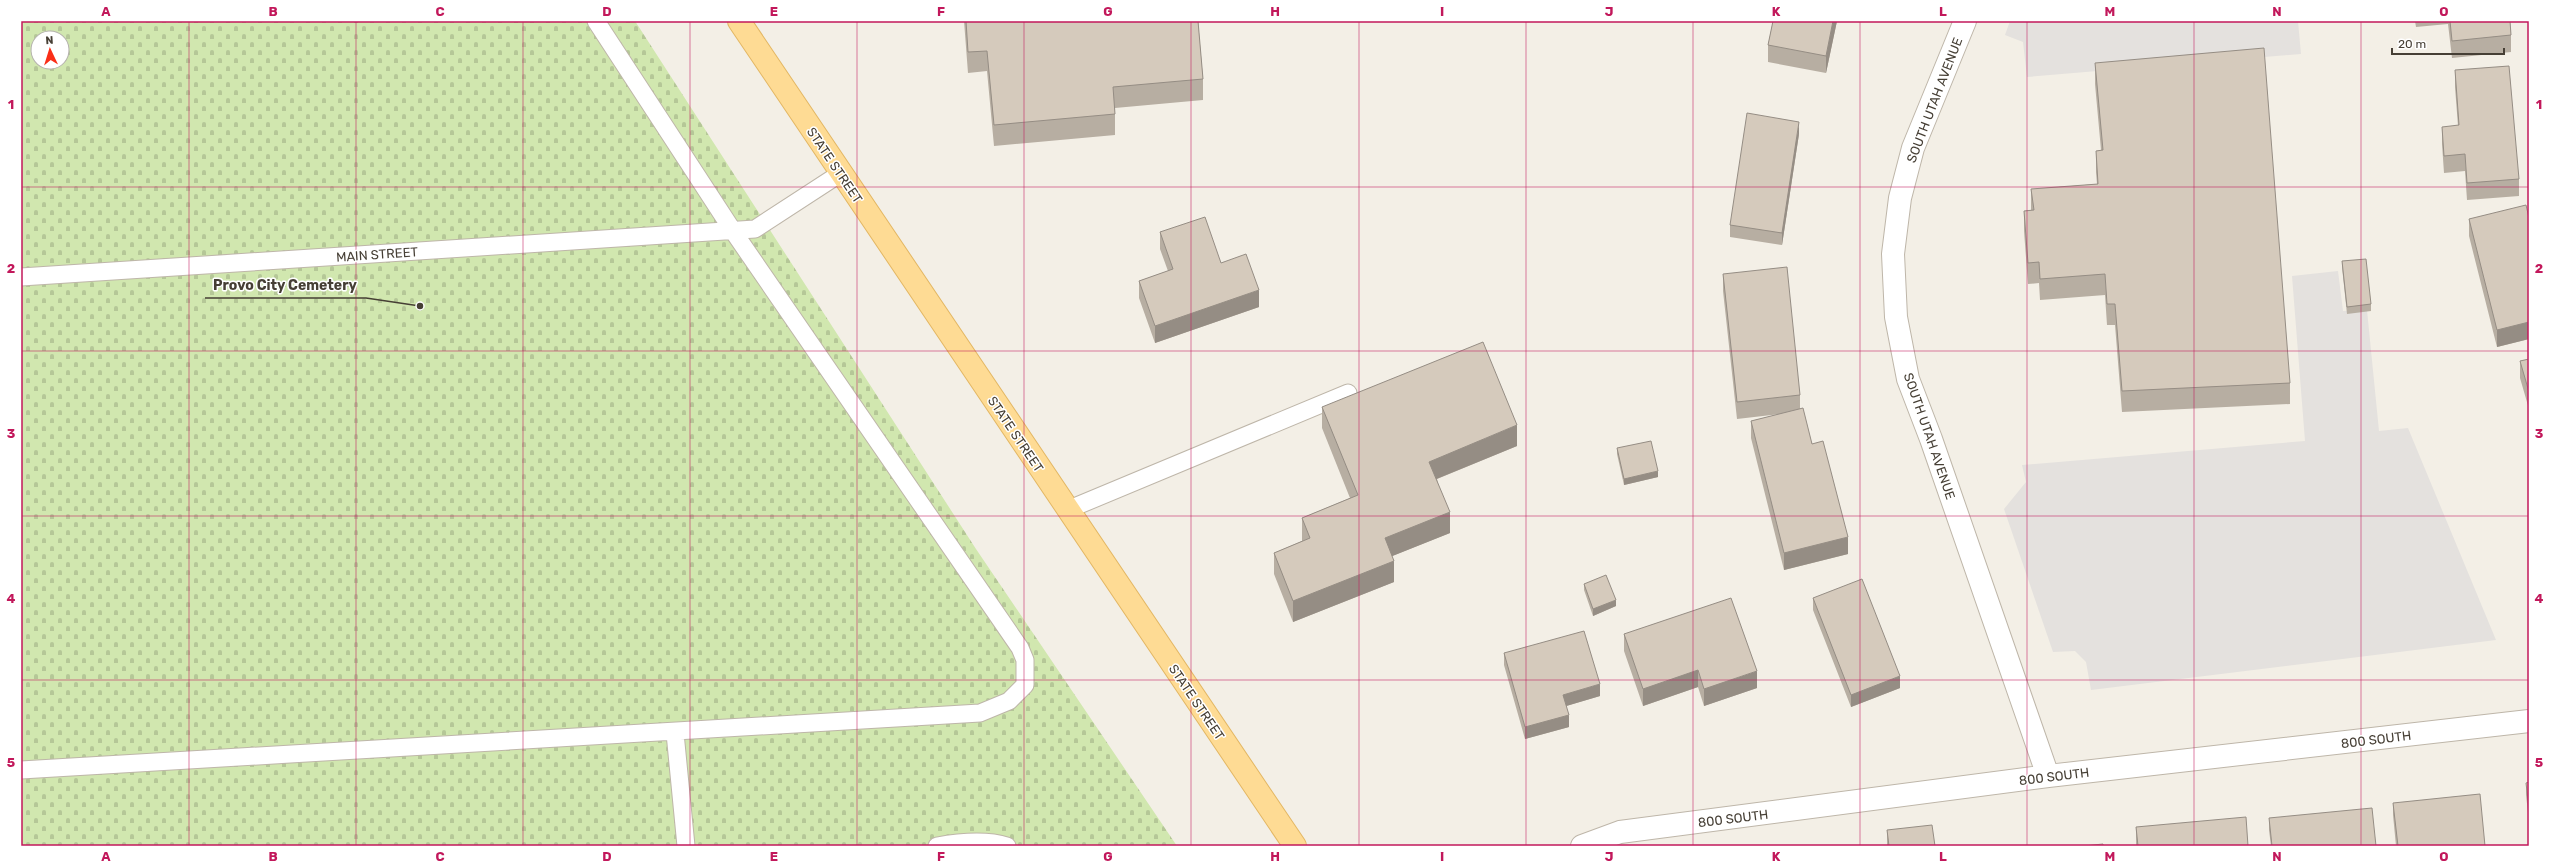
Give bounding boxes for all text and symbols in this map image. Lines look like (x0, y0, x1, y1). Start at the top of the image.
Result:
text: A (101, 4, 111, 19)
text: B (268, 4, 278, 19)
text: C (435, 4, 445, 19)
text: D (602, 4, 612, 19)
text: E (770, 4, 778, 19)
text: F (937, 4, 945, 19)
text: G (1103, 4, 1113, 19)
text: H (1270, 4, 1280, 19)
text: I (1440, 4, 1444, 19)
text: J (1605, 4, 1613, 19)
text: K (1772, 4, 1781, 19)
text: L (1939, 4, 1947, 19)
text: M (2105, 4, 2115, 19)
text: N (2272, 4, 2282, 19)
text: O (2439, 4, 2449, 19)
north arrow (30, 30, 70, 70)
scale bar (2392, 30, 2504, 56)
text: N (45, 34, 54, 47)
street label: SOUTH UTAH AVENUE (1904, 35, 1965, 165)
text: 20 m (2398, 37, 2426, 51)
text: 1 (8, 97, 14, 112)
text: 1 (2536, 97, 2542, 112)
street label: STATE STREET (804, 125, 866, 206)
street label: MAIN STREET (336, 244, 419, 265)
text: 2 (7, 261, 15, 276)
text: 2 (2535, 261, 2543, 276)
callout: Provo City Cemetery (205, 272, 366, 298)
text: Provo City Cemetery (213, 277, 358, 294)
street label: SOUTH UTAH AVENUE (1901, 371, 1958, 502)
street label: STATE STREET (985, 394, 1047, 475)
text: 3 (7, 426, 16, 441)
text: 3 (2535, 426, 2544, 441)
text: 4 (7, 591, 16, 606)
text: 4 (2535, 591, 2544, 606)
street label: STATE STREET (1166, 662, 1228, 743)
street label: 800 SOUTH (2340, 728, 2412, 751)
text: 5 (7, 755, 15, 770)
text: 5 (2535, 755, 2543, 770)
street label: 800 SOUTH (2018, 765, 2090, 788)
street label: 800 SOUTH (1697, 807, 1769, 830)
text: A (101, 849, 111, 864)
text: B (268, 849, 278, 864)
text: C (435, 849, 445, 864)
text: D (602, 849, 612, 864)
text: E (770, 849, 778, 864)
text: F (937, 849, 945, 864)
text: G (1103, 849, 1113, 864)
text: H (1270, 849, 1280, 864)
text: I (1440, 849, 1444, 864)
text: J (1605, 849, 1613, 864)
text: K (1772, 849, 1781, 864)
text: L (1939, 849, 1947, 864)
text: M (2105, 849, 2115, 864)
text: N (2272, 849, 2282, 864)
text: O (2439, 849, 2449, 864)

